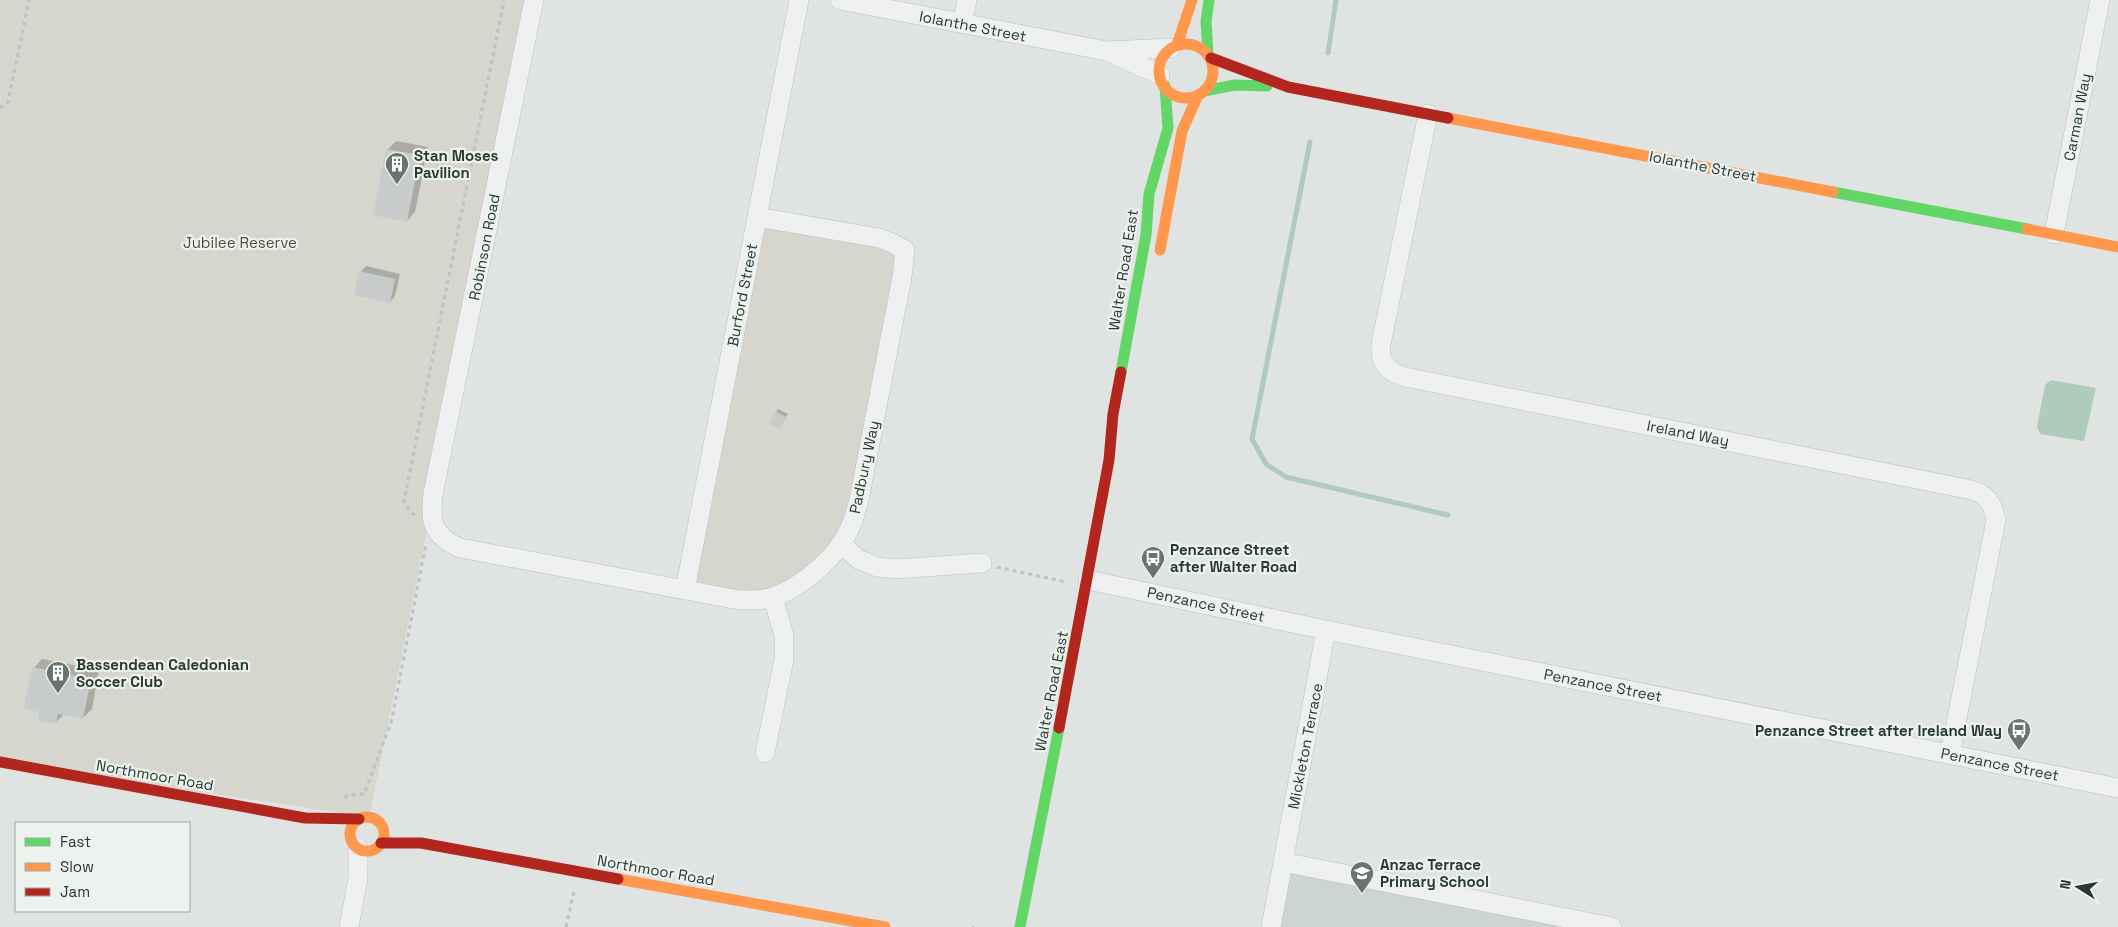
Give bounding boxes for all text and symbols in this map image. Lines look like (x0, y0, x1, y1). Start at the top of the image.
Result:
street label: Iolanthe Street (918, 6, 1028, 46)
street label: Carman Way (2059, 72, 2095, 162)
place label: Stan Moses Pavilion (414, 146, 499, 182)
street label: Iolanthe Street (1648, 146, 1758, 186)
building icon: Stan Moses Pavilion (384, 151, 410, 185)
street label: Robinson Road (464, 192, 504, 302)
street label: Walter Road East (1104, 208, 1142, 332)
park label: Jubilee Reserve (183, 233, 297, 252)
street label: Burford Street (723, 242, 761, 348)
street label: Ireland Way (1645, 416, 1731, 450)
street label: Padbury Way (845, 419, 883, 515)
place label: Penzance Street after Walter Road (1170, 540, 1297, 576)
bus stop icon: Penzance Street after Walter Road (1140, 545, 1166, 579)
street label: Penzance Street (1145, 582, 1267, 626)
street label: Walter Road East (1030, 629, 1072, 753)
place label: Bassendean Caledonian Soccer Club (76, 655, 249, 691)
building icon: Bassendean Caledonian Soccer Club (45, 660, 71, 694)
street label: Penzance Street (1542, 664, 1664, 706)
street label: Mickleton Terrace (1283, 681, 1327, 811)
bus stop icon: Penzance Street after Ireland Way (2006, 717, 2032, 751)
place label: Penzance Street after Ireland Way (1755, 721, 2002, 740)
street label: Penzance Street (1939, 743, 2061, 785)
street label: Northmoor Road (95, 755, 215, 795)
legend (15, 822, 190, 912)
text: Fast (60, 832, 91, 851)
street label: Northmoor Road (596, 850, 716, 890)
place label: Anzac Terrace Primary School (1380, 855, 1489, 891)
text: Slow (60, 857, 94, 876)
school or university icon: Anzac Terrace Primary School (1349, 860, 1375, 894)
north arrow (2053, 862, 2103, 912)
text: N (2056, 878, 2075, 891)
text: Jam (60, 882, 90, 901)

